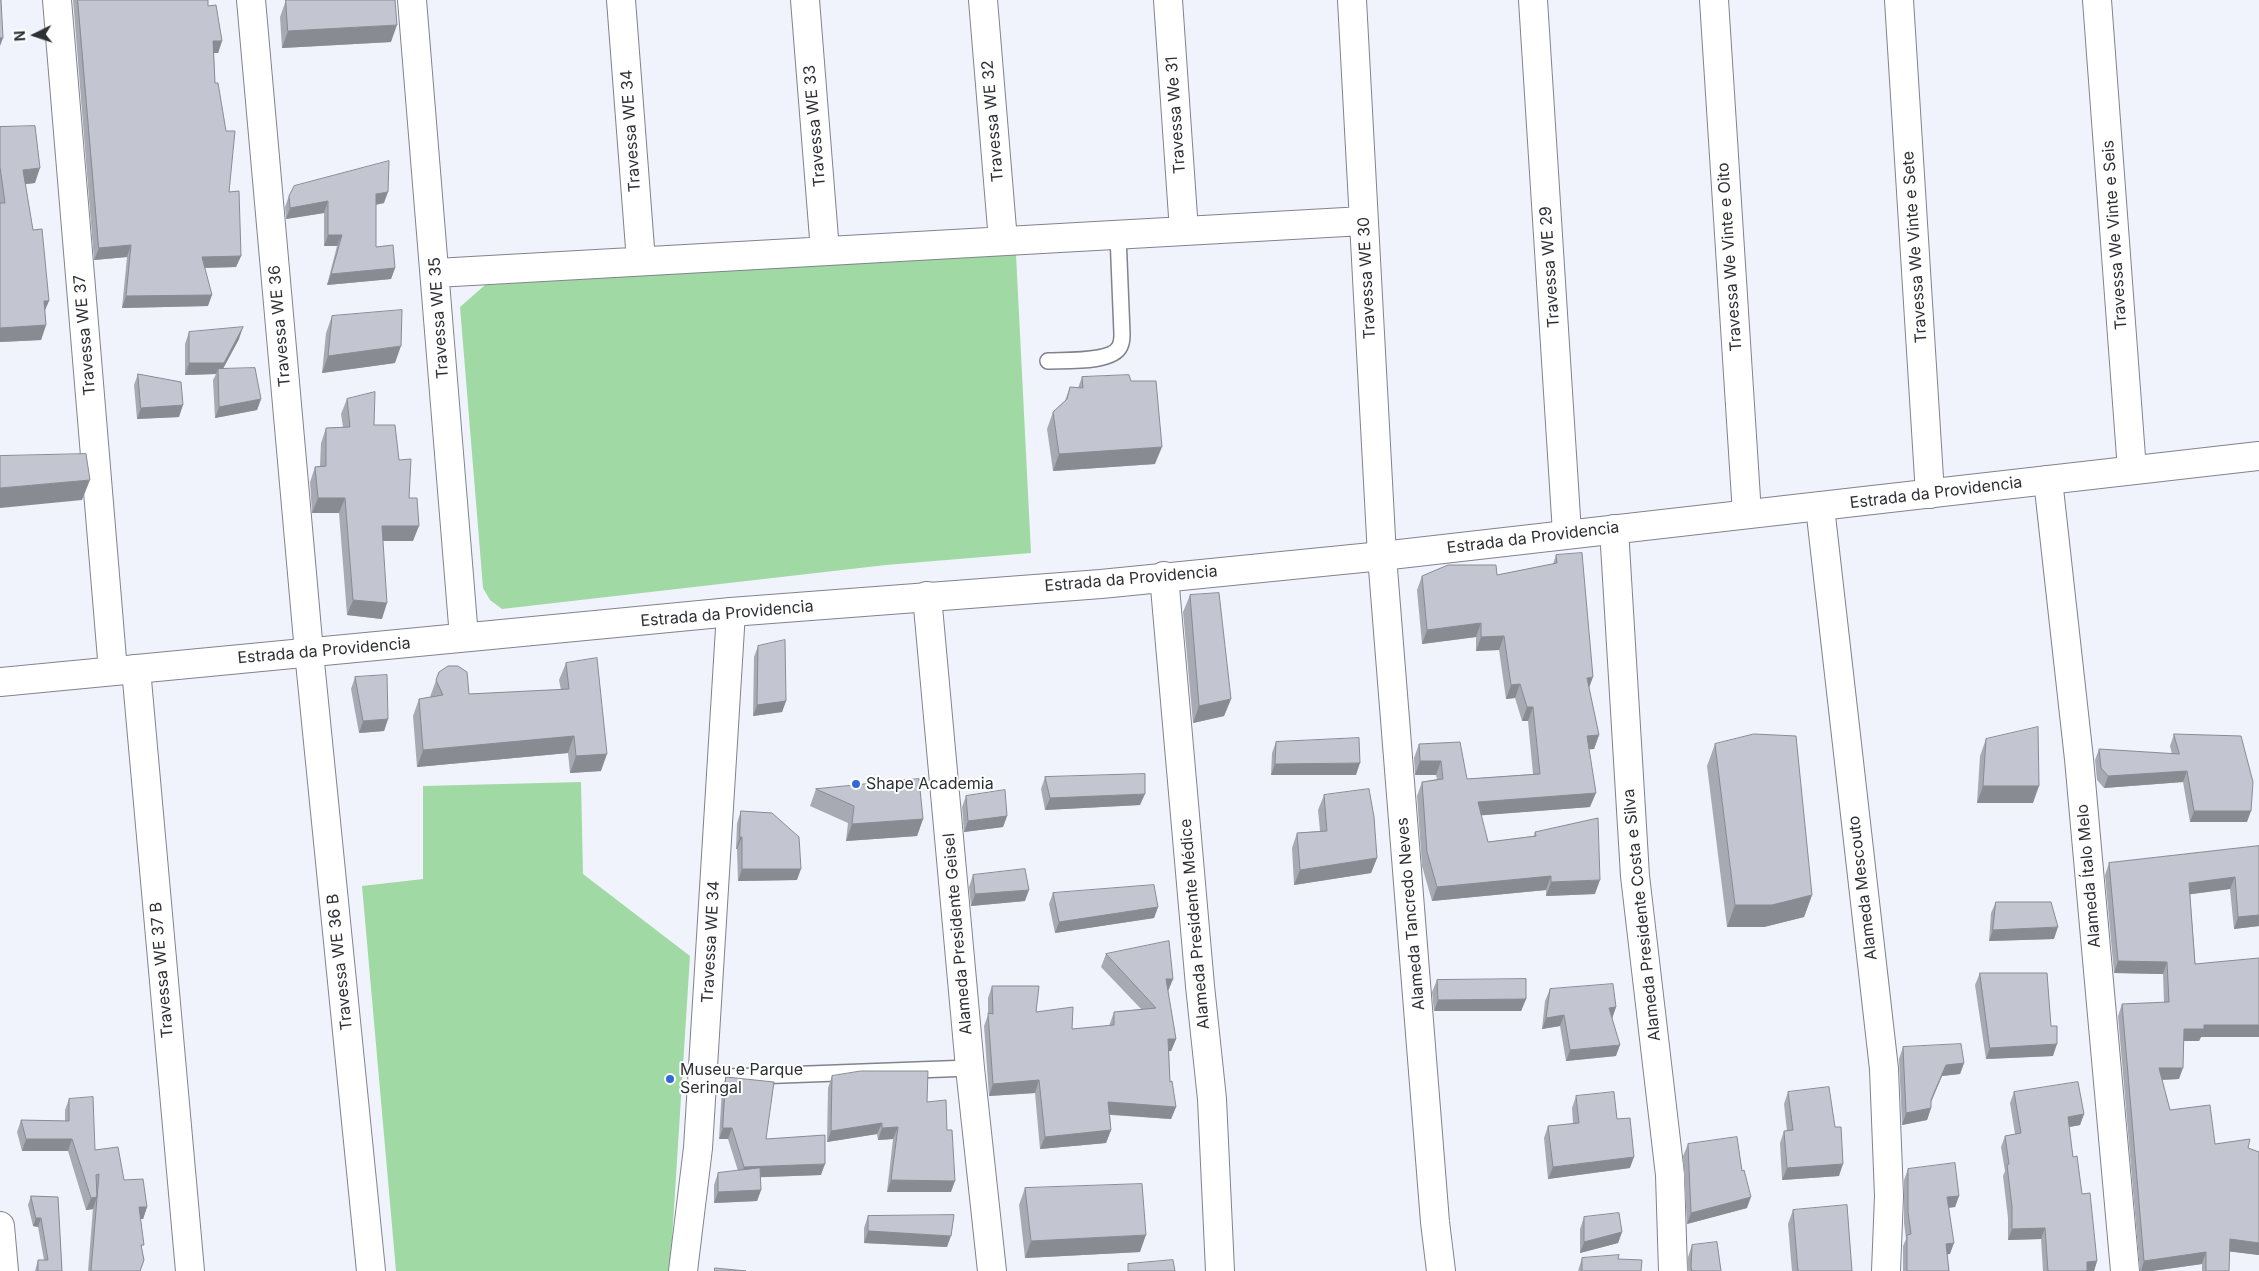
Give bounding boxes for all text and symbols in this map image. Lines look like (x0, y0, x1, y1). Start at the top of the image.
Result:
north arrow (10, 10, 60, 60)
text: N (11, 30, 28, 42)
street label: Travessa We 31 (1162, 56, 1190, 174)
street label: Travessa WE 32 (978, 59, 1008, 183)
street label: Travessa WE 33 (800, 64, 830, 188)
street label: Travessa WE 34 (617, 69, 645, 193)
street label: Travessa We Vinte e Seis (2099, 139, 2131, 331)
street label: Travessa We Vinte e Sete (1899, 150, 1931, 344)
street label: Travessa We Vinte e Oito (1714, 162, 1746, 352)
street label: Travessa WE 29 (1536, 205, 1564, 329)
street label: Travessa WE 30 (1354, 216, 1380, 340)
street label: Travessa WE 35 (425, 256, 453, 380)
street label: Travessa WE 36 (265, 264, 295, 388)
street label: Travessa WE 37 (70, 274, 100, 396)
street label: Estrada da Providencia (1849, 473, 2023, 513)
street label: Estrada da Providencia (1446, 518, 1620, 558)
street label: Estrada da Providencia (1044, 562, 1218, 596)
street label: Estrada da Providencia (640, 597, 814, 631)
street label: Estrada da Providencia (237, 634, 411, 668)
place label: Shape Academia (866, 774, 994, 794)
marker: Shape Academia (850, 778, 862, 790)
street label: Alameda Presidente Costa e Silva (1619, 788, 1665, 1042)
street label: Alameda Ítalo Melo (2073, 803, 2105, 949)
street label: Alameda Mescouto (1845, 815, 1881, 961)
street label: Alameda Tancredo Neves (1393, 817, 1429, 1011)
street label: Alameda Presidente Médice (1176, 818, 1214, 1030)
street label: Alameda Presidente Geisel (940, 832, 976, 1036)
street label: Travessa WE 34 (698, 880, 724, 1004)
street label: Travessa WE 36 B (323, 893, 357, 1031)
street label: Travessa WE 37 B (146, 901, 178, 1039)
place label: Museu e Parque Seringal (680, 1060, 803, 1098)
marker: Museu e Parque Seringal (664, 1073, 676, 1085)

